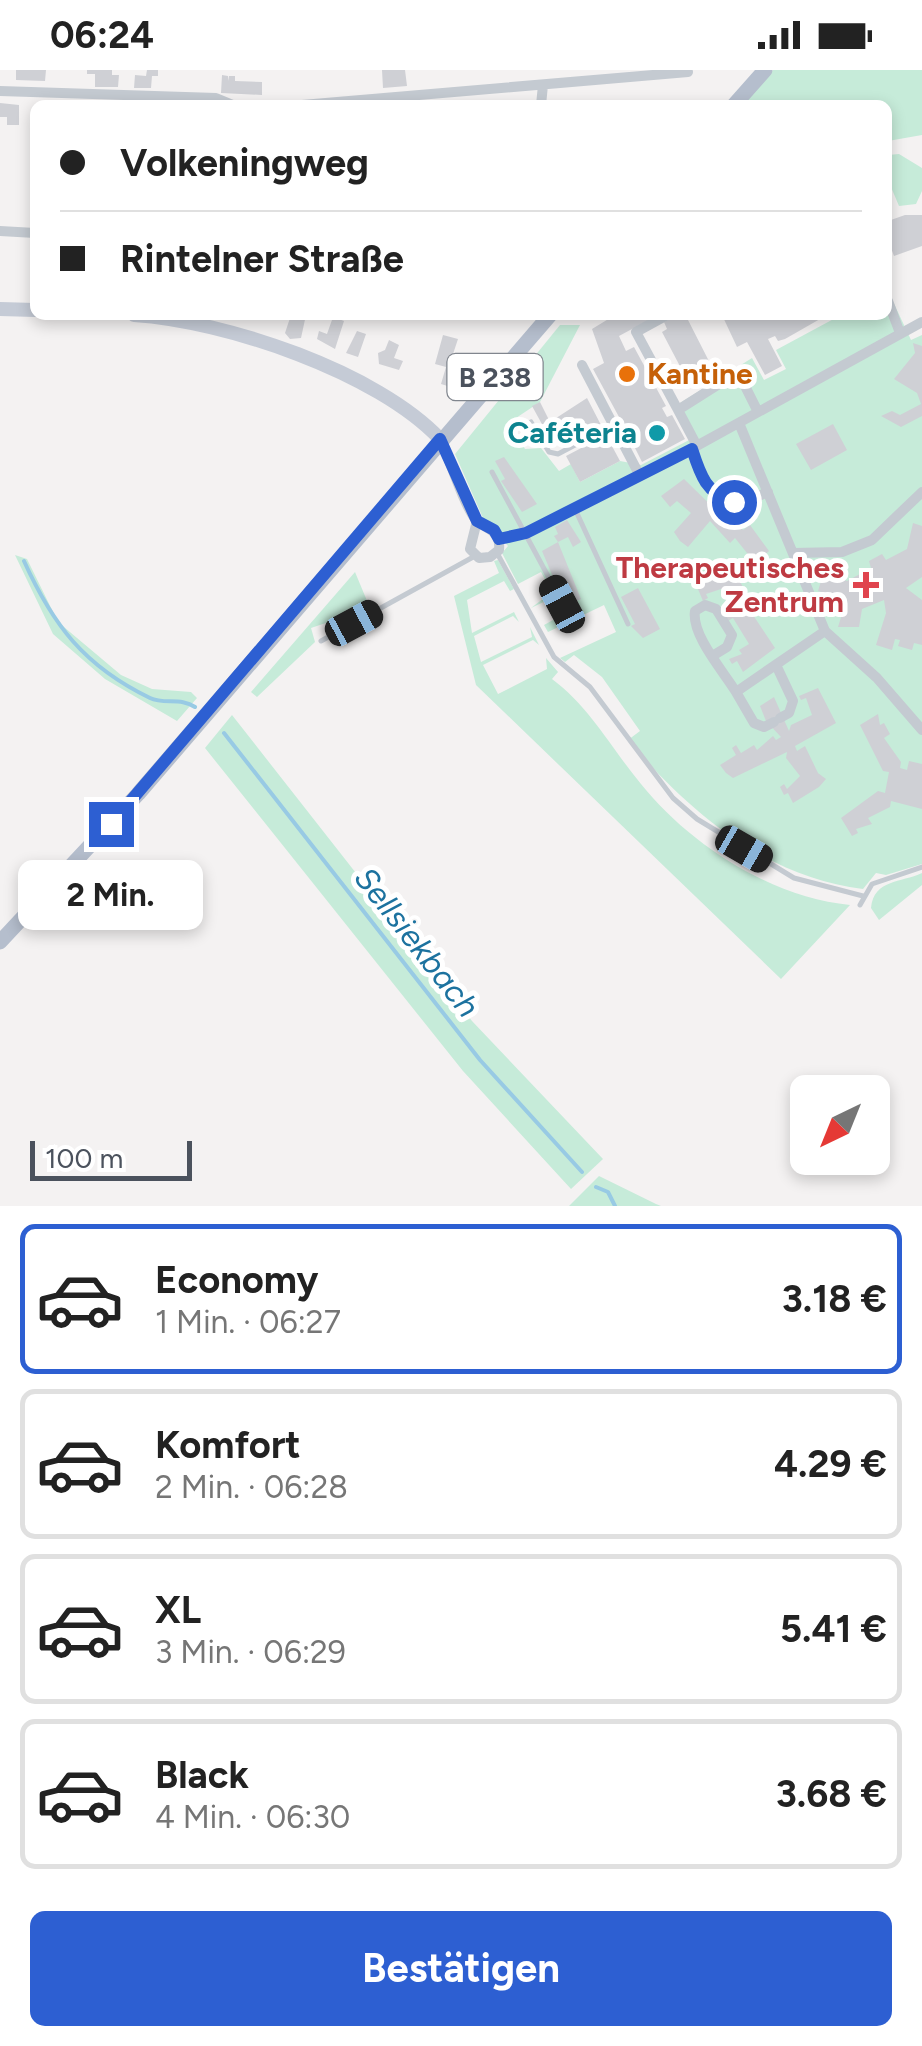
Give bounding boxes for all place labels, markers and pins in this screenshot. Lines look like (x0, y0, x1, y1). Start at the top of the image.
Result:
place label: Kantine (647, 355, 753, 392)
marker: Kantine (616, 363, 638, 385)
place label: Caféteria (507, 414, 637, 451)
marker: Caféteria (646, 422, 668, 444)
place label: Therapeutisches Zentrum (616, 549, 844, 620)
marker: Therapeutisches Zentrum (853, 572, 879, 598)

